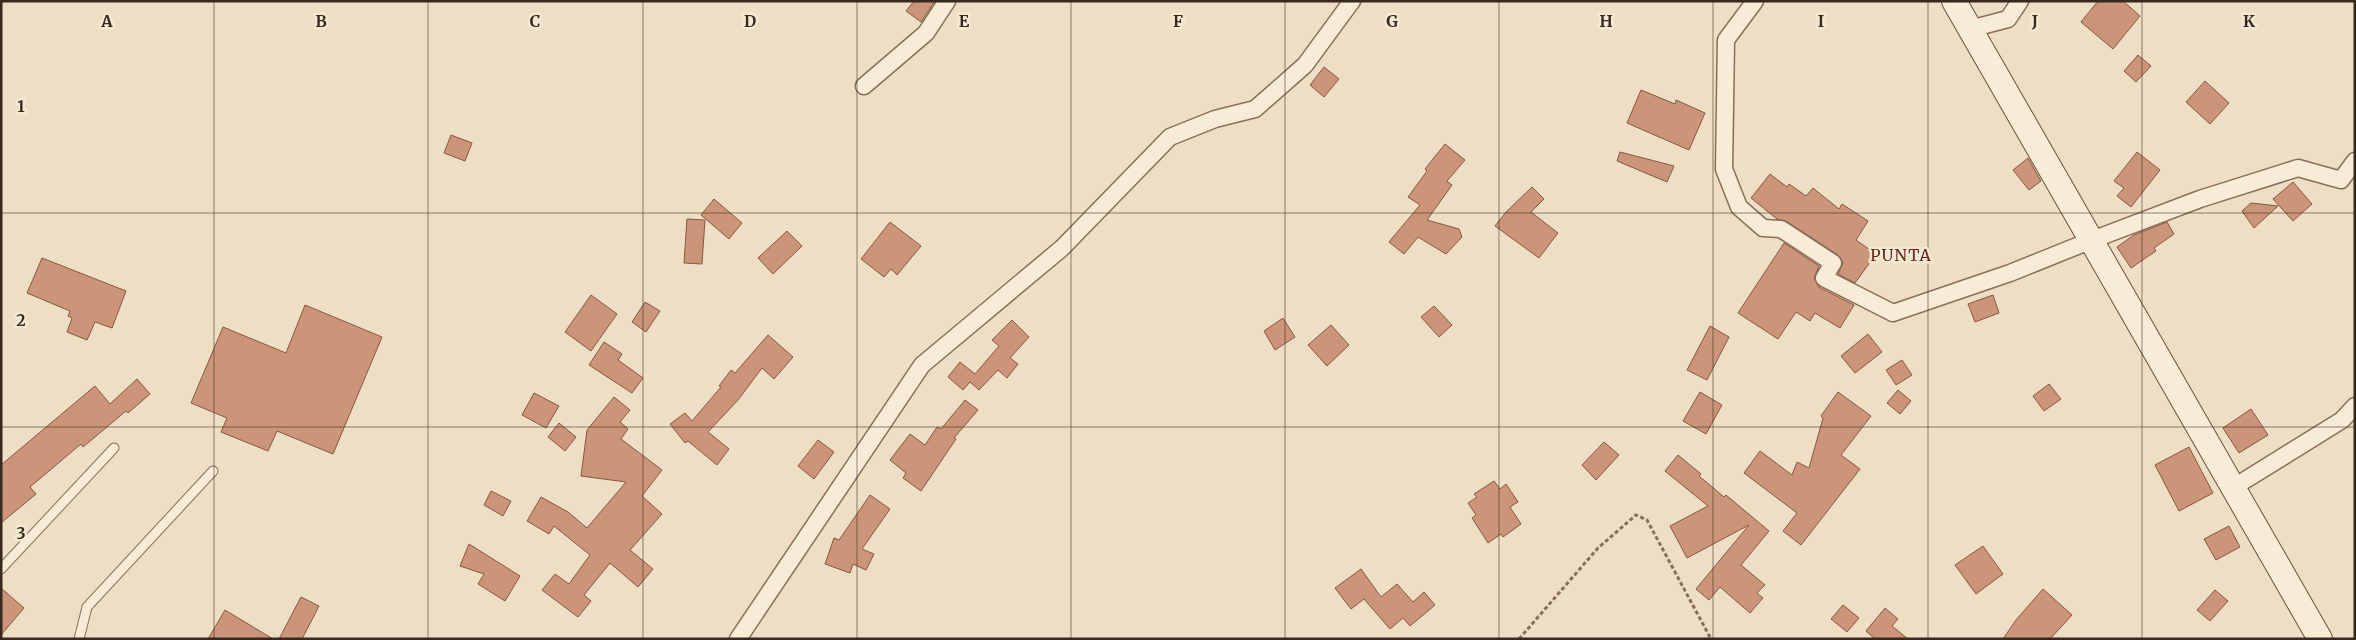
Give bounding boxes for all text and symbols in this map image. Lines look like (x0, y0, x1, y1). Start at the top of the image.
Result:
text: A (100, 11, 113, 31)
text: B (315, 11, 327, 31)
text: C (530, 11, 540, 31)
text: D (744, 11, 756, 31)
text: E (959, 11, 970, 31)
text: F (1173, 11, 1183, 31)
text: G (1386, 11, 1398, 31)
text: H (1599, 11, 1613, 31)
text: I (1818, 11, 1824, 31)
text: J (2031, 11, 2038, 31)
text: K (2243, 11, 2255, 31)
text: 1 (17, 96, 25, 116)
district label: PUNTA (1870, 245, 1932, 265)
text: 2 (16, 310, 26, 330)
text: 3 (16, 523, 26, 543)

